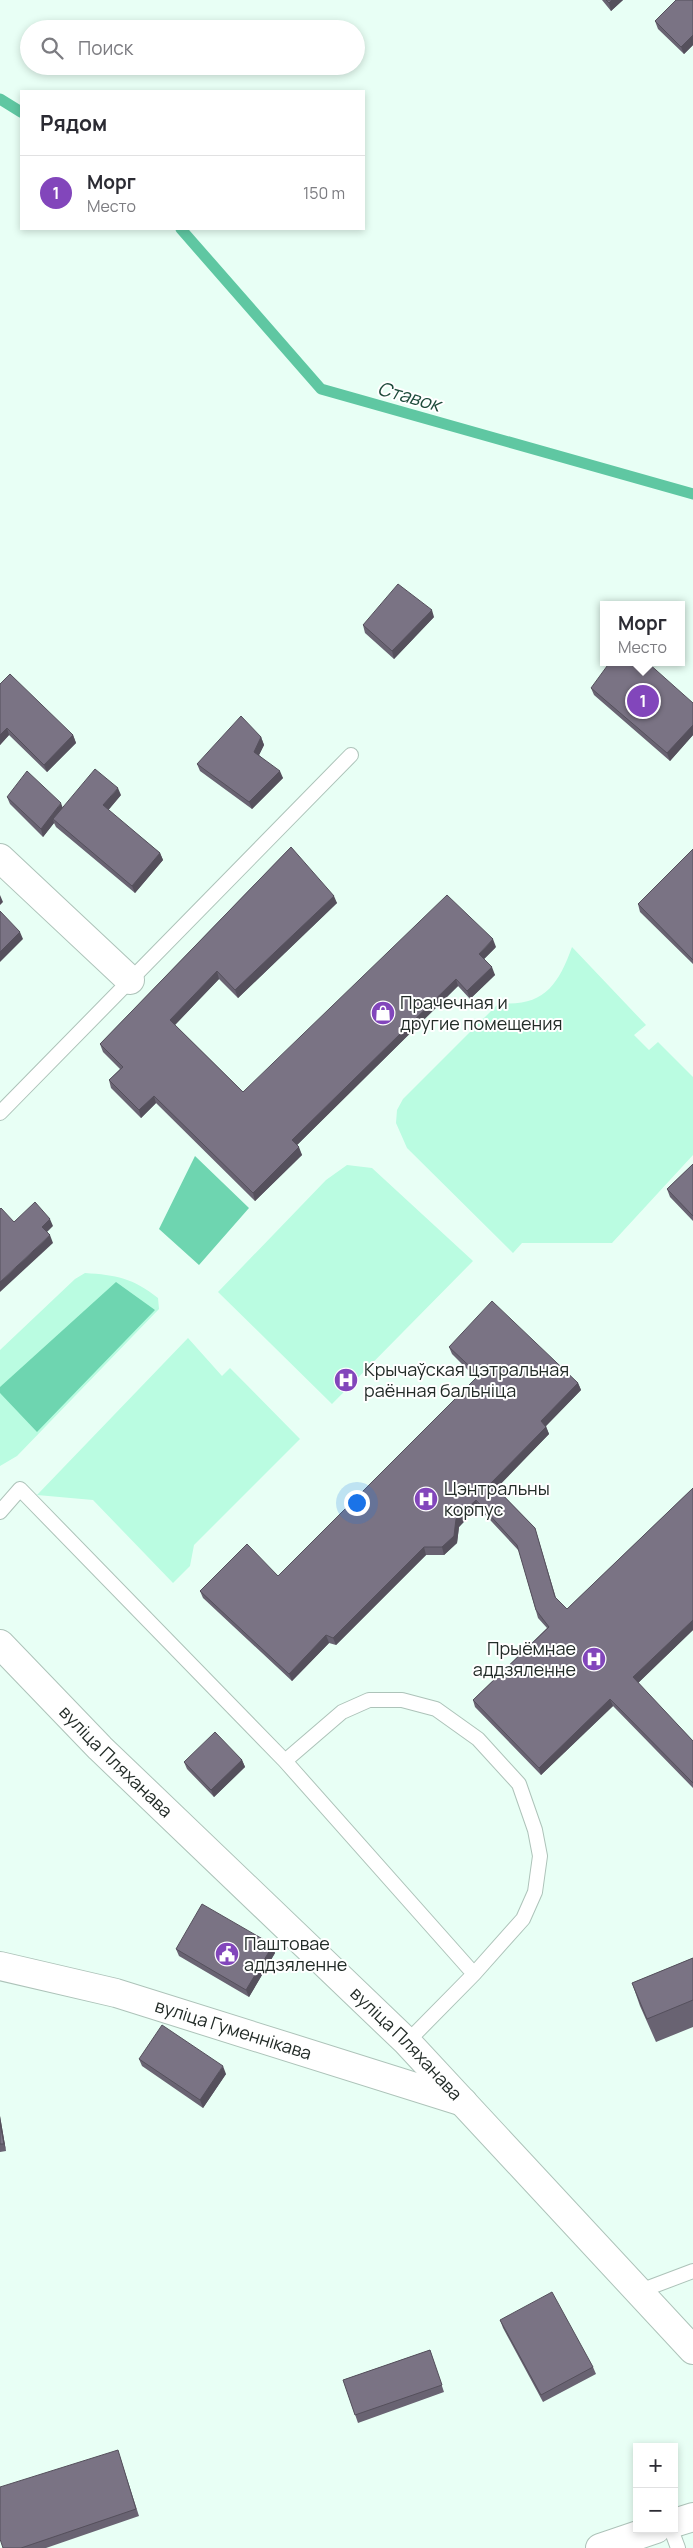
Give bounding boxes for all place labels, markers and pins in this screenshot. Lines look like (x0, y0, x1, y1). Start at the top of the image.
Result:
pin: 1 (627, 682, 659, 720)
place label: Прачечная и другие помещения (400, 990, 562, 1035)
shop icon: Прачечная и другие помещения (370, 1000, 396, 1026)
place label: Крычаўская цэтральная раённая бальніца (364, 1357, 569, 1402)
hospital icon: Крычаўская цэтральная раённая бальніца (333, 1367, 359, 1393)
place label: Цэнтральны корпус (444, 1476, 550, 1521)
hospital icon: Цэнтральны корпус (413, 1486, 439, 1512)
place label: Прыёмнае аддзяленне (473, 1636, 576, 1681)
hospital icon: Прыёмнае аддзяленне (581, 1646, 607, 1672)
place label: Паштовае аддзяленне (244, 1931, 347, 1976)
public building icon: Паштовае аддзяленне (214, 1941, 240, 1967)

